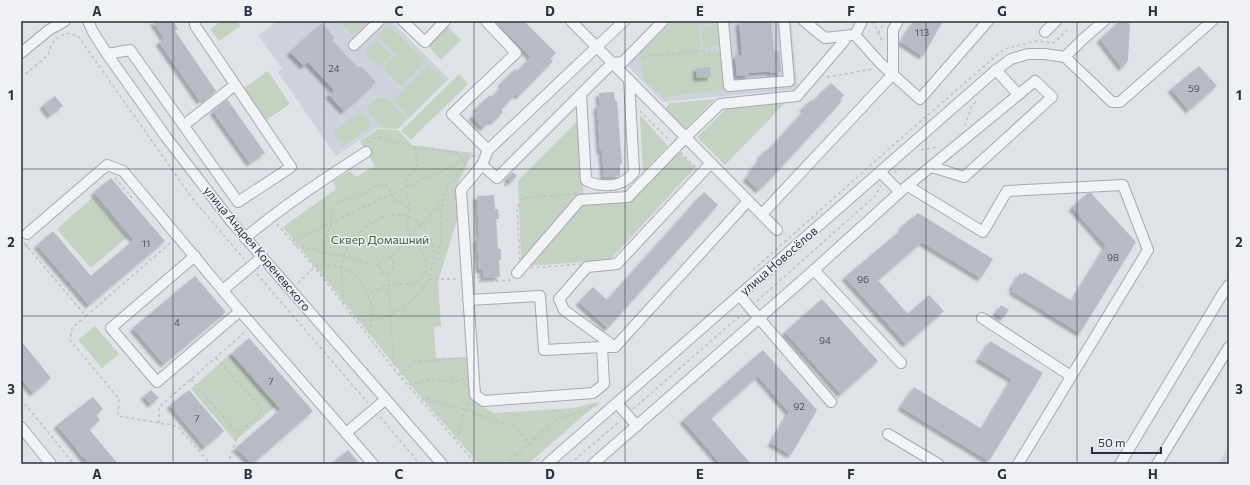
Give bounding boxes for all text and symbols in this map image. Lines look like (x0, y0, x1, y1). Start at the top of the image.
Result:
text: A (92, 3, 102, 19)
text: B (244, 3, 253, 19)
text: C (395, 3, 404, 19)
text: D (545, 3, 555, 19)
text: E (696, 3, 704, 19)
text: F (847, 3, 855, 19)
text: G (997, 3, 1007, 19)
text: H (1148, 3, 1158, 19)
house number: 113 (915, 26, 929, 38)
house number: 24 (328, 62, 340, 74)
house number: 59 (1188, 82, 1200, 94)
text: 1 (8, 87, 14, 103)
text: 1 (1236, 87, 1242, 103)
street label: улица Андрея Кореневского (201, 183, 314, 314)
street label: улица Новосёлов (737, 223, 820, 298)
park label: Сквер Домашний (331, 232, 429, 246)
text: 2 (7, 234, 15, 250)
text: 2 (1235, 234, 1243, 250)
house number: 11 (142, 237, 150, 249)
house number: 98 (1107, 251, 1119, 263)
house number: 96 (857, 273, 869, 285)
house number: 4 (174, 316, 180, 328)
house number: 94 (819, 334, 831, 346)
house number: 7 (268, 375, 274, 387)
text: 3 (7, 381, 15, 397)
text: 3 (1235, 381, 1243, 397)
house number: 92 (793, 400, 805, 412)
house number: 7 (194, 412, 200, 424)
scale bar (1092, 429, 1161, 455)
text: 50 m (1098, 435, 1126, 449)
text: A (92, 466, 102, 482)
text: B (244, 466, 253, 482)
text: C (395, 466, 404, 482)
text: D (545, 466, 555, 482)
text: E (696, 466, 704, 482)
text: F (847, 466, 855, 482)
text: G (997, 466, 1007, 482)
text: H (1148, 466, 1158, 482)

